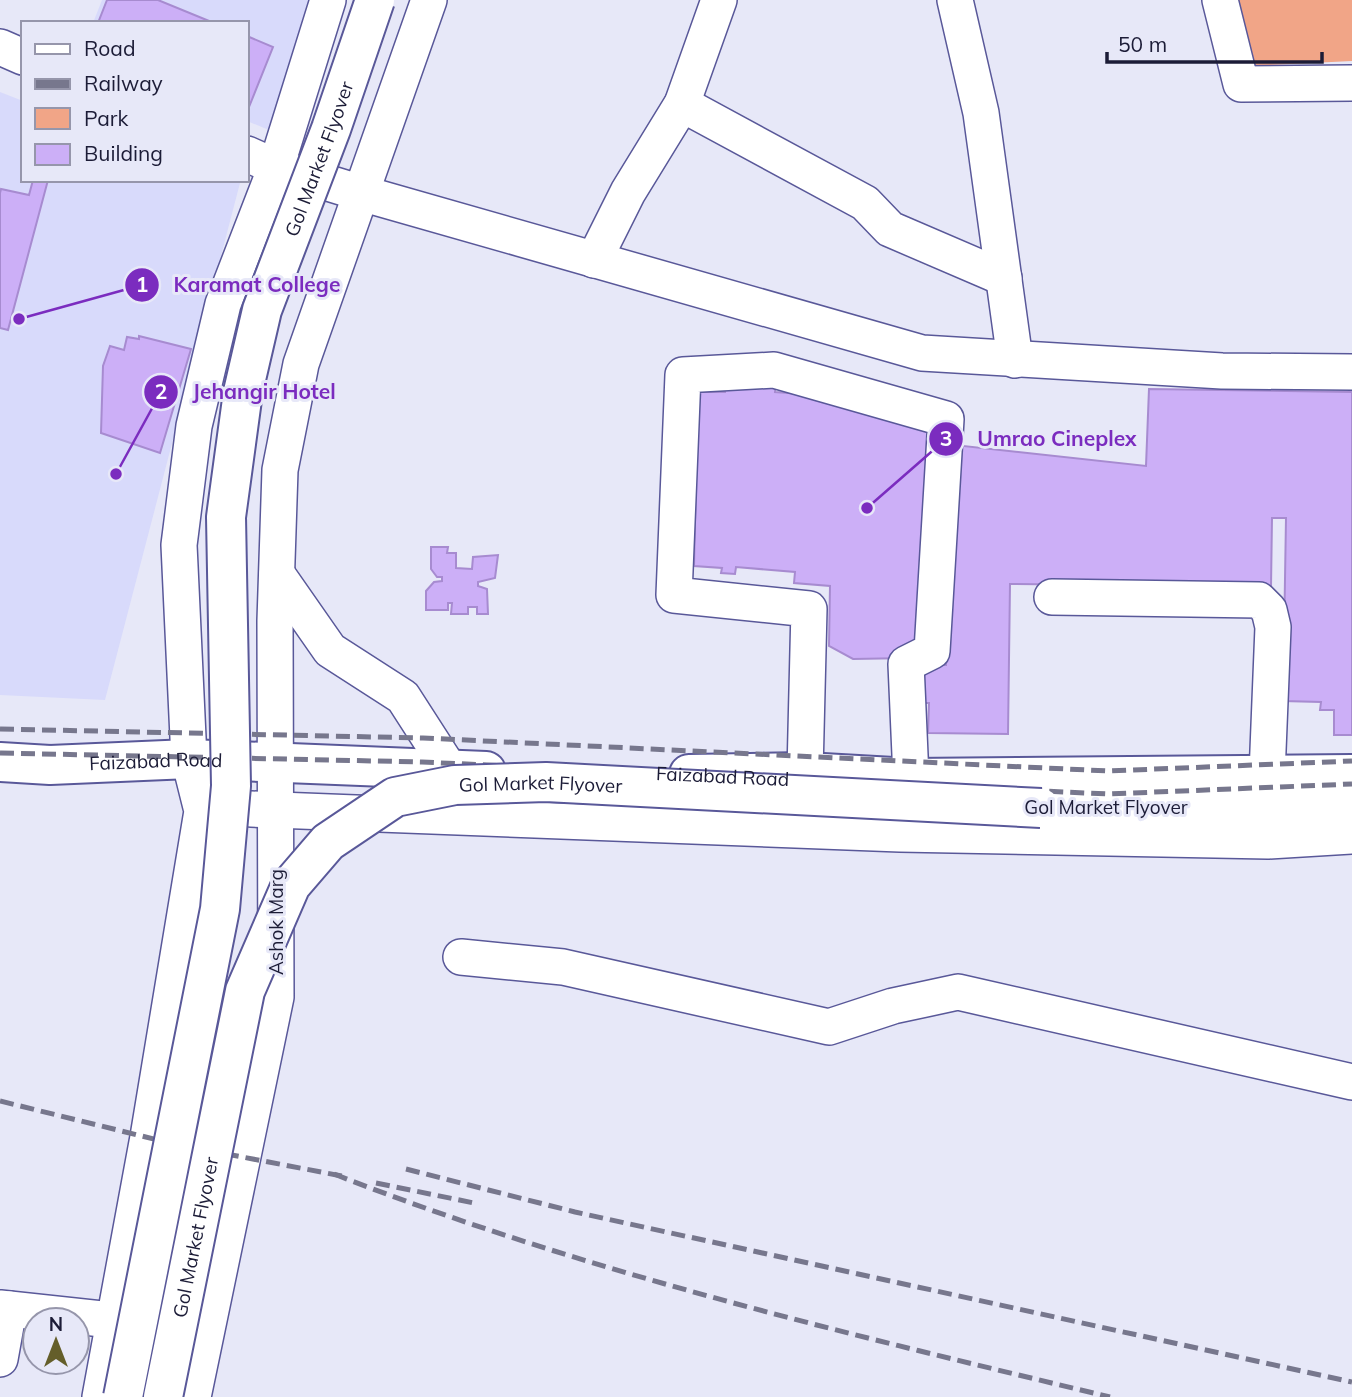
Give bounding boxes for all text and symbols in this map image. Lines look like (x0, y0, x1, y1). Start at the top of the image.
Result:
legend (21, 21, 248, 182)
scale bar (1107, 21, 1322, 65)
text: 50 m (1118, 31, 1167, 57)
text: Road (84, 35, 135, 61)
text: Railway (84, 70, 163, 96)
street label: Gol Market Flyover (279, 78, 358, 240)
text: Park (84, 105, 128, 131)
text: Building (84, 140, 163, 166)
callout: Karamat College (124, 264, 354, 306)
text: 1 (136, 271, 148, 297)
text: Karamat College (174, 271, 340, 297)
callout: Jehangir Hotel (143, 371, 350, 413)
text: 2 (155, 378, 167, 404)
text: Jehangir Hotel (192, 378, 336, 404)
callout: Umrao Cineplex (929, 418, 1151, 460)
text: 3 (940, 425, 952, 451)
text: Umrao Cineplex (977, 425, 1137, 451)
street label: Faizabad Road (89, 747, 223, 775)
street label: Faizabad Road (655, 761, 790, 791)
street label: Gol Market Flyover (458, 770, 623, 798)
street label: Gol Market Flyover (1024, 795, 1188, 819)
street label: Ashok Marg (264, 869, 288, 975)
street label: Gol Market Flyover (167, 1155, 223, 1320)
north arrow (21, 1306, 91, 1376)
text: N (49, 1312, 63, 1336)

